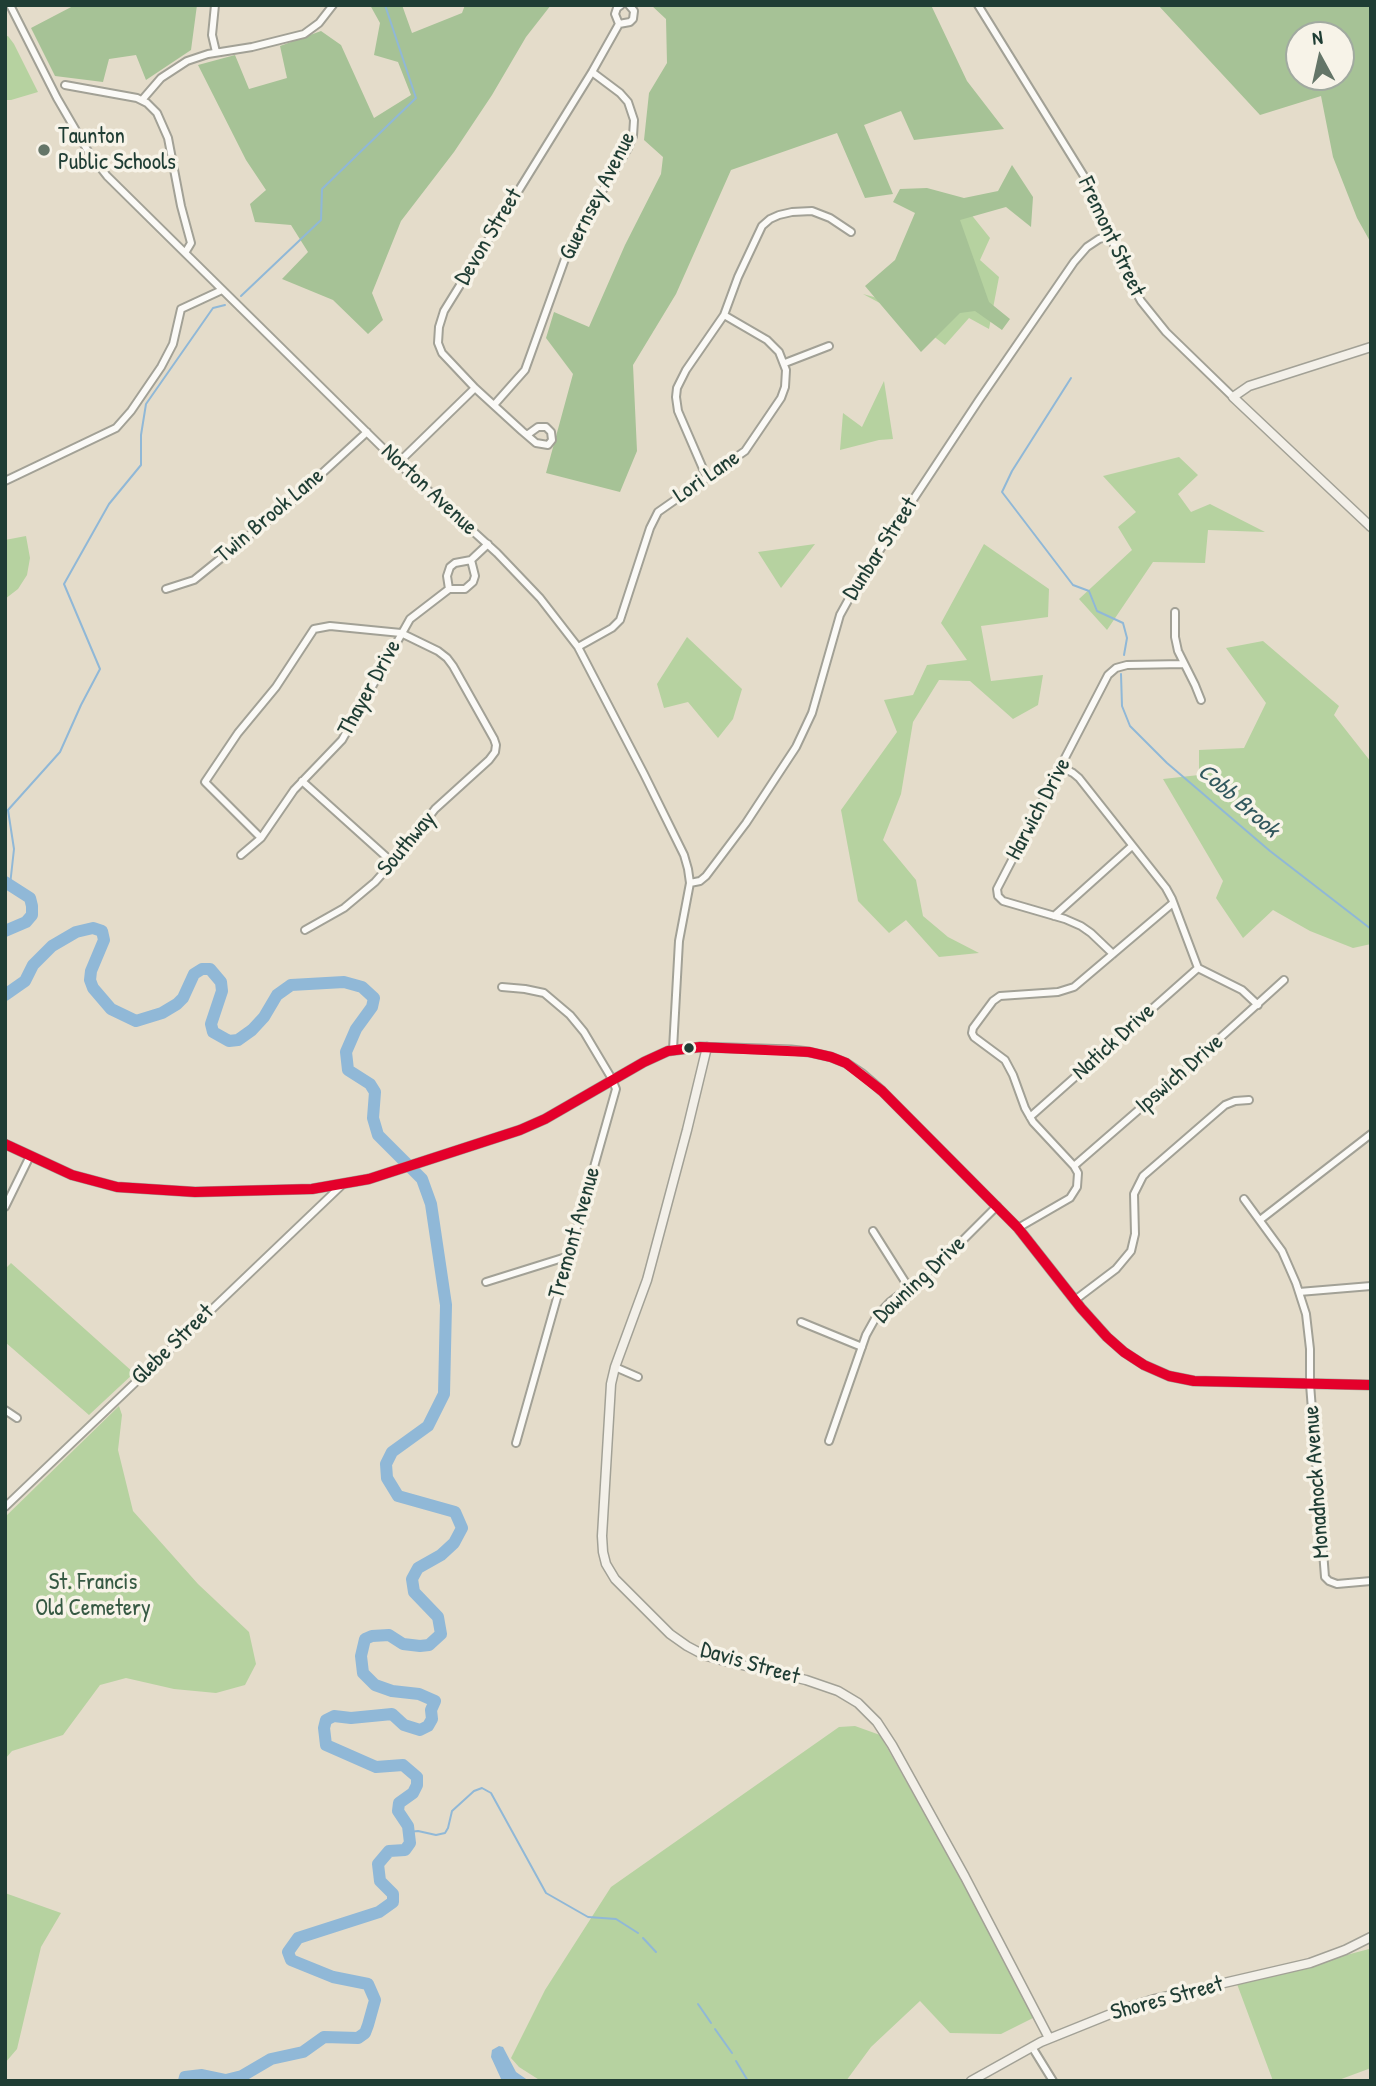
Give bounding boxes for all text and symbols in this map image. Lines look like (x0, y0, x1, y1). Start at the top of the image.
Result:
north arrow (1285, 21, 1355, 91)
text: N (1311, 24, 1324, 51)
place label: Taunton Public Schools (58, 123, 176, 177)
street label: Guernsey Avenue (554, 127, 642, 265)
marker: Taunton Public Schools (36, 142, 52, 158)
street label: Fremont Street (1071, 173, 1151, 301)
street label: Devon Street (449, 184, 529, 290)
street label: Norton Avenue (375, 438, 483, 542)
street label: Lori Lane (669, 444, 745, 510)
street label: Twin Brook Lane (210, 463, 330, 569)
street label: Dunbar Street (838, 493, 924, 605)
street label: Thayer Drive (332, 635, 408, 741)
street label: Harwich Drive (1001, 753, 1077, 865)
water label: Cobb Brook (1191, 758, 1285, 844)
street label: Southway (372, 806, 442, 882)
street label: Natick Drive (1067, 998, 1161, 1086)
street label: Ipswich Drive (1131, 1028, 1229, 1120)
unlabelled marker (682, 1041, 696, 1055)
street label: Tremont Avenue (543, 1164, 607, 1302)
street label: Downing Drive (868, 1230, 972, 1330)
street label: Glebe Street (126, 1299, 220, 1391)
street label: Monadnock Avenue (1298, 1405, 1336, 1559)
park label: St. Francis Old Cemetery (35, 1569, 151, 1623)
street label: Davis Street (697, 1637, 803, 1691)
street label: Shores Street (1108, 1971, 1226, 2027)

